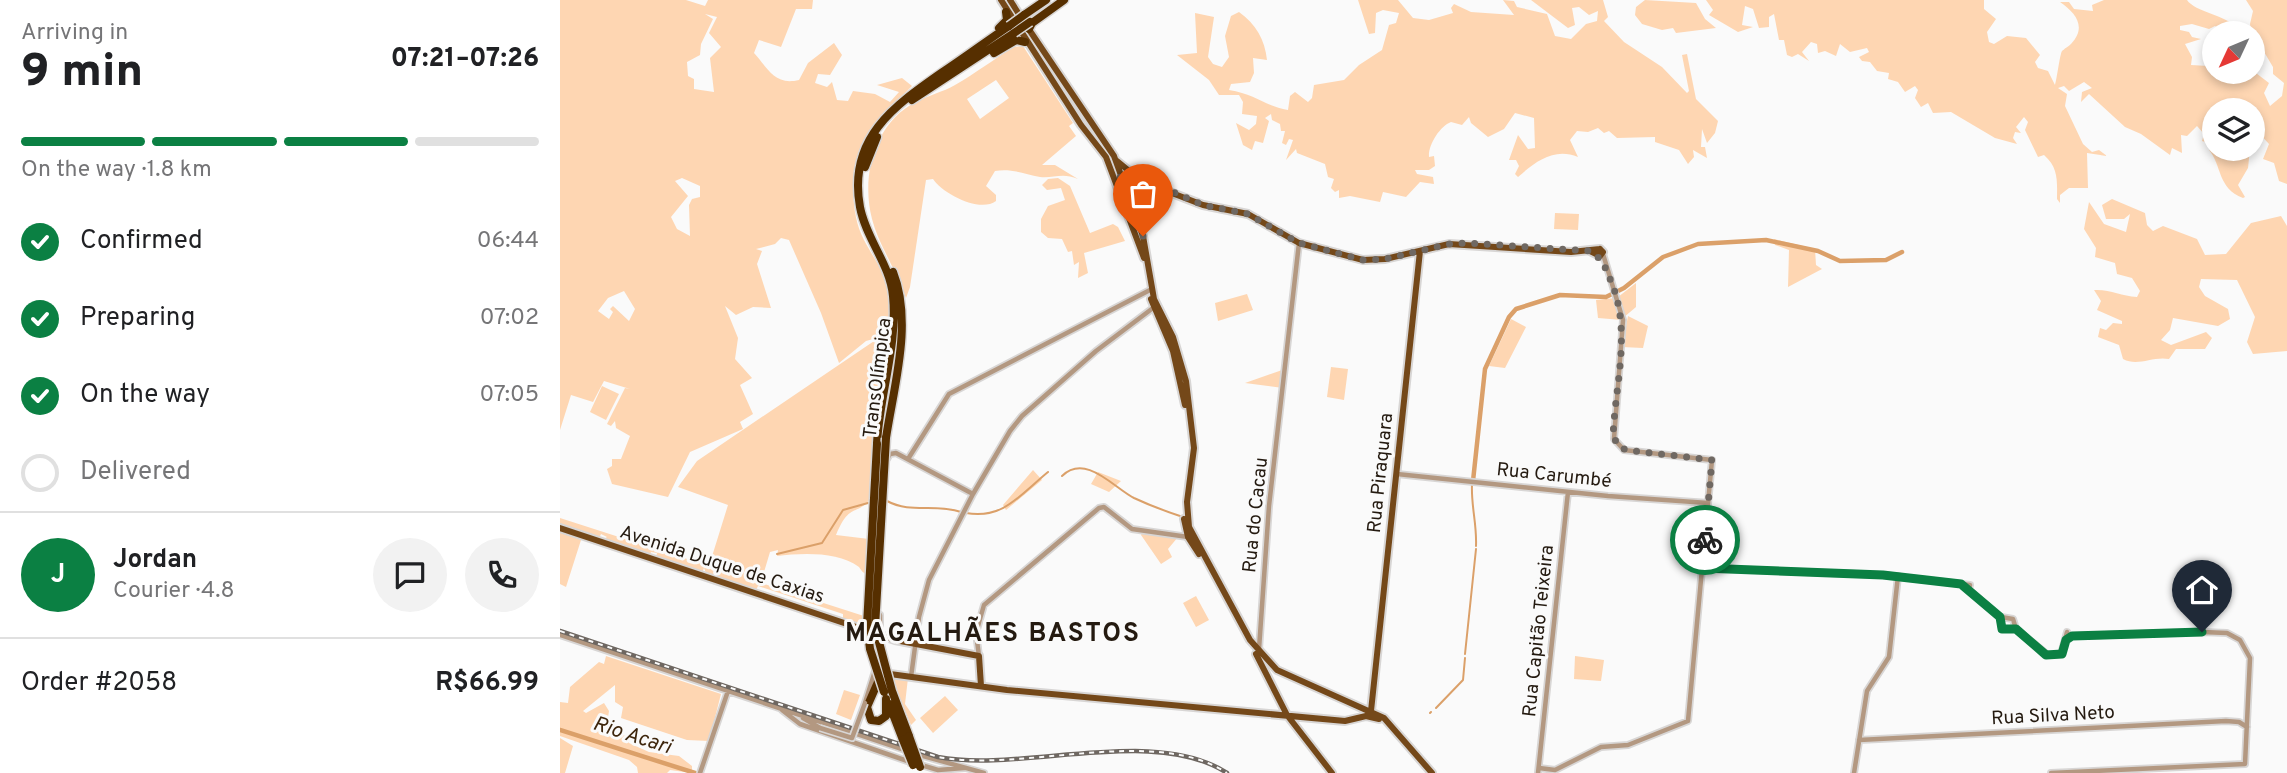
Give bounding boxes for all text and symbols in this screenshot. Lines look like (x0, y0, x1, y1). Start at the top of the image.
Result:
text: Arriving in (21, 19, 128, 48)
north arrow (2202, 21, 2264, 84)
map controls (2202, 21, 2265, 161)
text: 07:21–07:26 (391, 43, 539, 76)
text: 9 min (21, 44, 143, 103)
button: layers (2202, 98, 2265, 161)
text: On the way · 1.8 km (21, 156, 212, 185)
pin (1113, 164, 1173, 236)
icon: bag (1124, 175, 1162, 213)
icon: check (21, 223, 59, 261)
text: Confirmed (80, 225, 203, 258)
text: 06:44 (477, 227, 539, 256)
icon: check (21, 300, 59, 338)
text: Preparing (80, 302, 195, 335)
text: 07:02 (480, 304, 539, 333)
street label: TransOlímpica (859, 316, 897, 440)
icon: check (21, 377, 59, 415)
text: On the way (80, 379, 210, 412)
text: 07:05 (480, 381, 539, 410)
street label: Rua Piraquara (1363, 412, 1399, 534)
text: Delivered (80, 456, 191, 489)
street label: Rua do Cacau (1238, 456, 1274, 574)
street label: Rua Carumbé (1495, 458, 1613, 494)
courier (1670, 505, 1740, 575)
street label: Avenida Duque de Caxias (617, 521, 827, 609)
icon: bike (1686, 521, 1724, 559)
button: chat (373, 538, 447, 612)
button: phone (465, 538, 539, 612)
text: Jordan (113, 544, 197, 577)
street label: Rua Capitão Teixeira (1518, 544, 1560, 718)
text: J (51, 559, 65, 592)
pin (2172, 560, 2232, 632)
icon: home (2183, 571, 2221, 609)
text: Courier · 4.8 (113, 577, 234, 606)
district label: MAGALHÃES BASTOS (845, 616, 1141, 651)
text: Order #2058 (21, 667, 177, 700)
text: R$66.99 (435, 667, 539, 700)
street label: Rua Silva Neto (1991, 701, 2115, 731)
water label: Rio Acari (589, 711, 676, 762)

